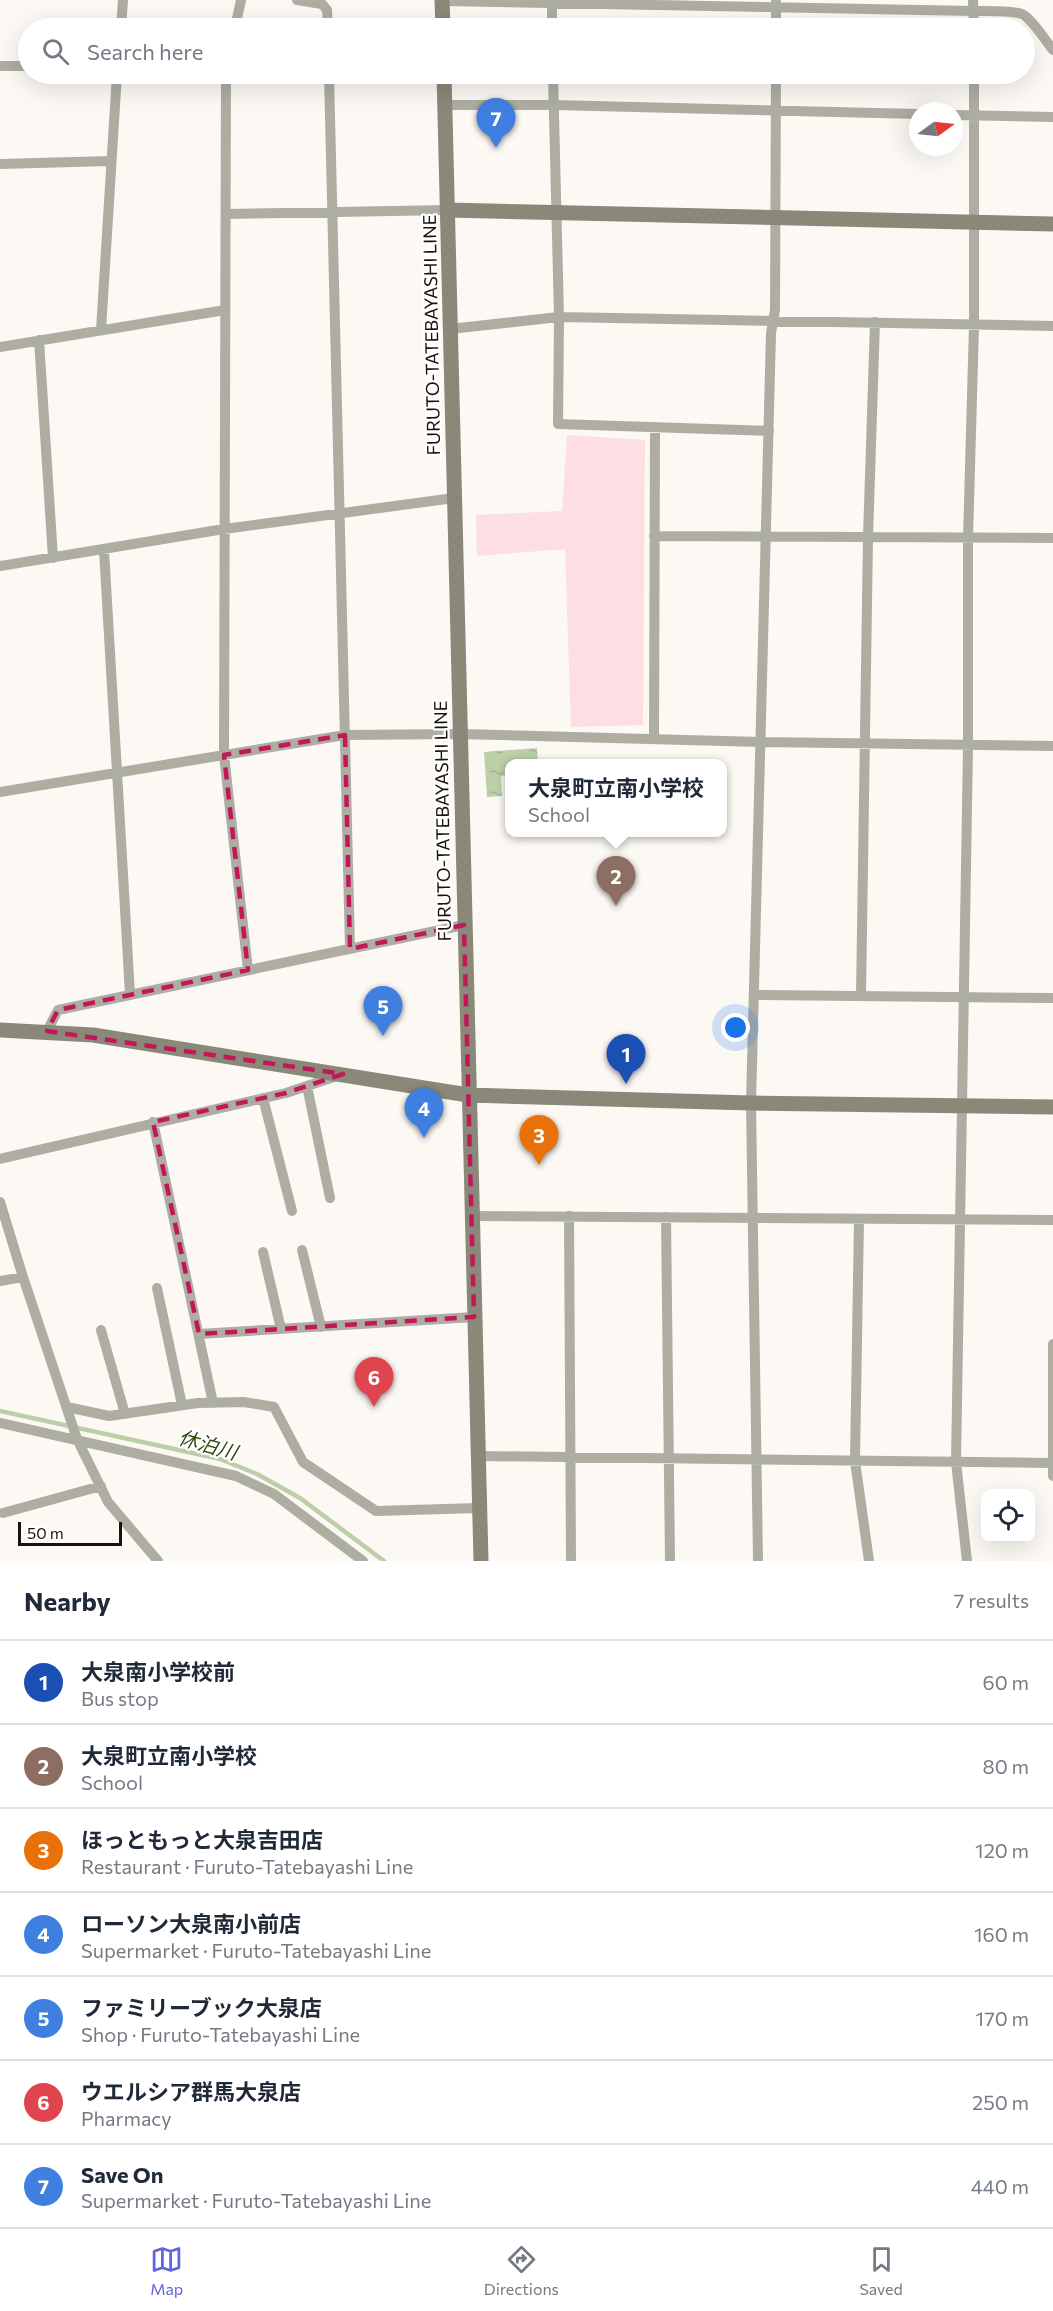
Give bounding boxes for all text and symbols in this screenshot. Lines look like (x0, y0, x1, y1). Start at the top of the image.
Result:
search box (18, 18, 1035, 84)
icon: search (39, 35, 72, 68)
text: Search here (87, 38, 203, 65)
pin: 7 (476, 98, 516, 148)
north arrow (909, 102, 963, 156)
street label: FURUTO-TATEBAYASHI LINE (418, 214, 444, 456)
street label: FURUTO-TATEBAYASHI LINE (429, 700, 455, 942)
popup (505, 759, 727, 837)
text: 大泉町立南小学校 (528, 774, 704, 801)
text: School (528, 802, 590, 826)
pin: 2 (596, 856, 636, 906)
pin: 5 (364, 986, 403, 1036)
your location (721, 1013, 750, 1042)
pin: 1 (606, 1034, 646, 1084)
pin: 4 (404, 1088, 444, 1138)
pin: 3 (520, 1116, 558, 1165)
pin: 6 (354, 1358, 394, 1407)
water label: 休泊川 (176, 1424, 242, 1464)
map controls (981, 1489, 1035, 1543)
button: locate (981, 1489, 1035, 1543)
scale bar (18, 1519, 122, 1546)
text: 50 m (27, 1523, 64, 1542)
text: Nearby (24, 1585, 111, 1616)
text: 7 results (954, 1588, 1029, 1612)
text: 大泉南小学校前 (81, 1658, 235, 1685)
text: 1 (39, 1670, 48, 1694)
text: 60 m (983, 1670, 1029, 1694)
text: Bus stop (81, 1686, 159, 1710)
text: 大泉町立南小学校 (81, 1742, 257, 1769)
text: 2 (38, 1754, 49, 1778)
text: 80 m (983, 1754, 1029, 1778)
text: School (81, 1770, 143, 1794)
text: ほっともっと大泉吉田店 (81, 1826, 323, 1853)
text: 3 (38, 1838, 49, 1862)
text: 120 m (975, 1838, 1029, 1862)
text: Restaurant · Furuto-Tatebayashi Line (81, 1854, 413, 1878)
text: ローソン大泉南小前店 (81, 1910, 301, 1937)
text: 4 (37, 1922, 50, 1946)
text: 160 m (974, 1922, 1029, 1946)
text: Supermarket · Furuto-Tatebayashi Line (81, 1938, 431, 1962)
text: ファミリーブック大泉店 (81, 1994, 322, 2021)
text: 5 (38, 2006, 49, 2030)
text: 170 m (976, 2006, 1029, 2030)
text: Shop · Furuto-Tatebayashi Line (81, 2022, 360, 2046)
text: ウエルシア群馬大泉店 (81, 2078, 301, 2105)
text: 6 (37, 2090, 50, 2114)
text: 250 m (972, 2090, 1029, 2114)
text: Pharmacy (81, 2106, 172, 2130)
text: Save On (81, 2161, 163, 2188)
text: 7 (38, 2174, 49, 2198)
text: 440 m (971, 2174, 1029, 2198)
text: Supermarket · Furuto-Tatebayashi Line (81, 2188, 431, 2212)
tab: Map (150, 2243, 183, 2298)
tab: Directions (484, 2243, 559, 2298)
tab: Saved (859, 2243, 903, 2298)

